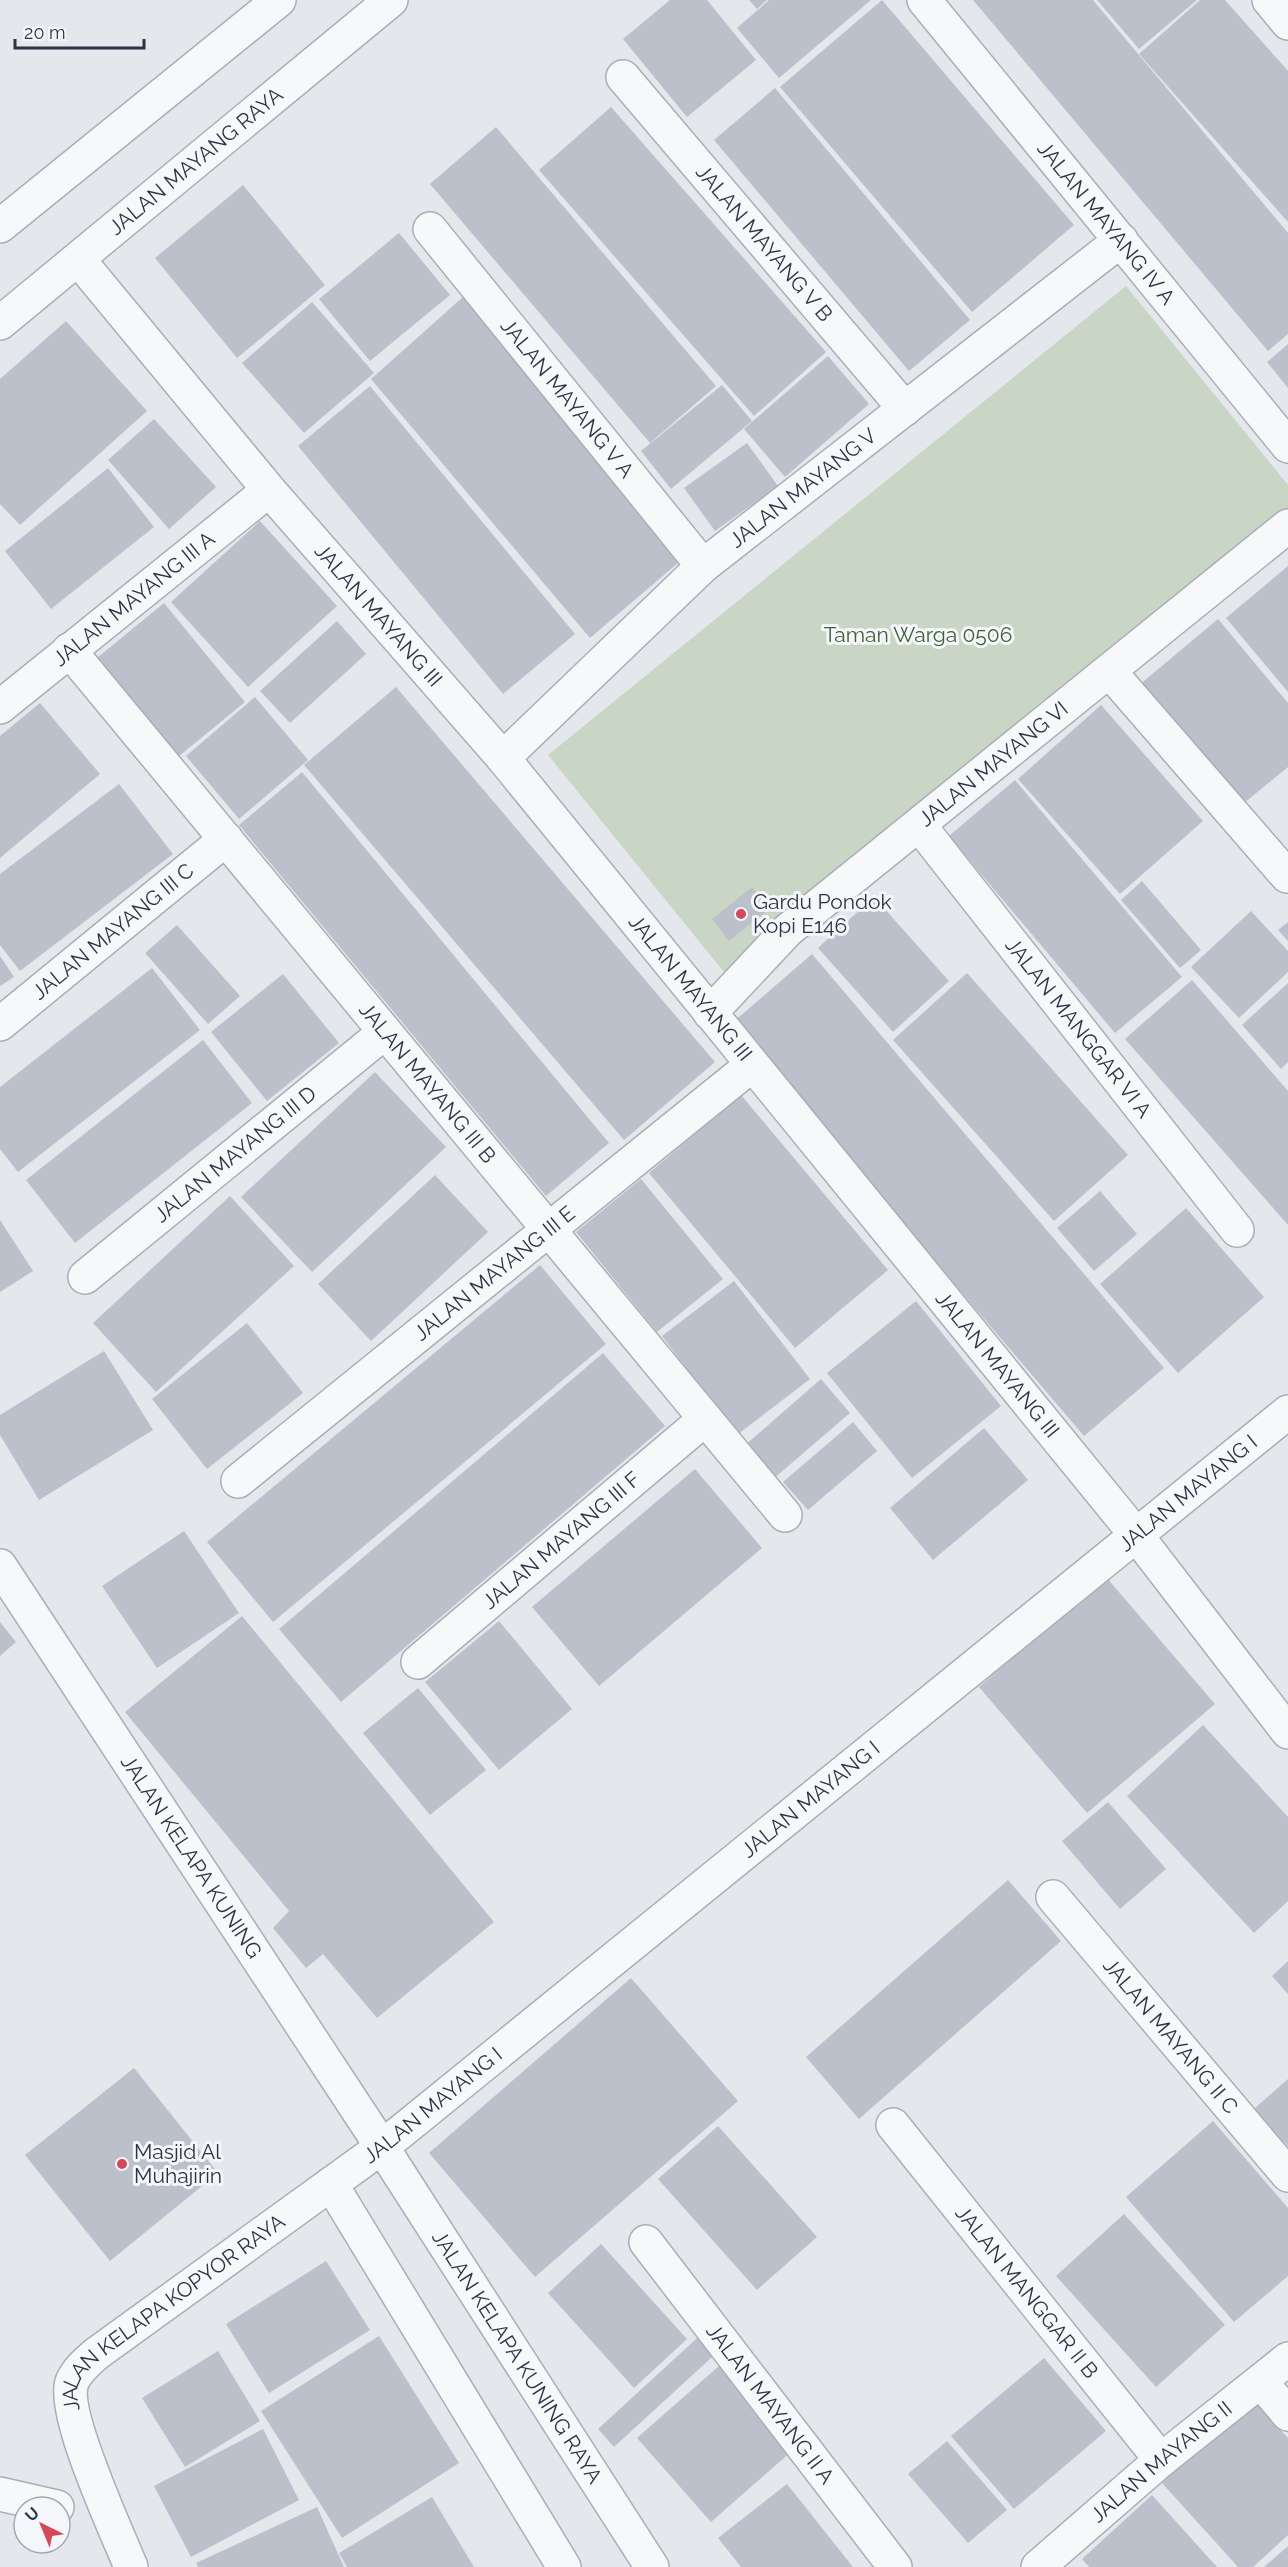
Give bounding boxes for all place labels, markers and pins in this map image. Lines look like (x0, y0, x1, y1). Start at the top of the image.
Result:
place label: Gardu Pondok Kopi E146 (753, 889, 892, 938)
marker: Gardu Pondok Kopi E146 (734, 907, 748, 921)
place label: Masjid Al Muhajirin (134, 2139, 222, 2188)
marker: Masjid Al Muhajirin (115, 2157, 129, 2171)

